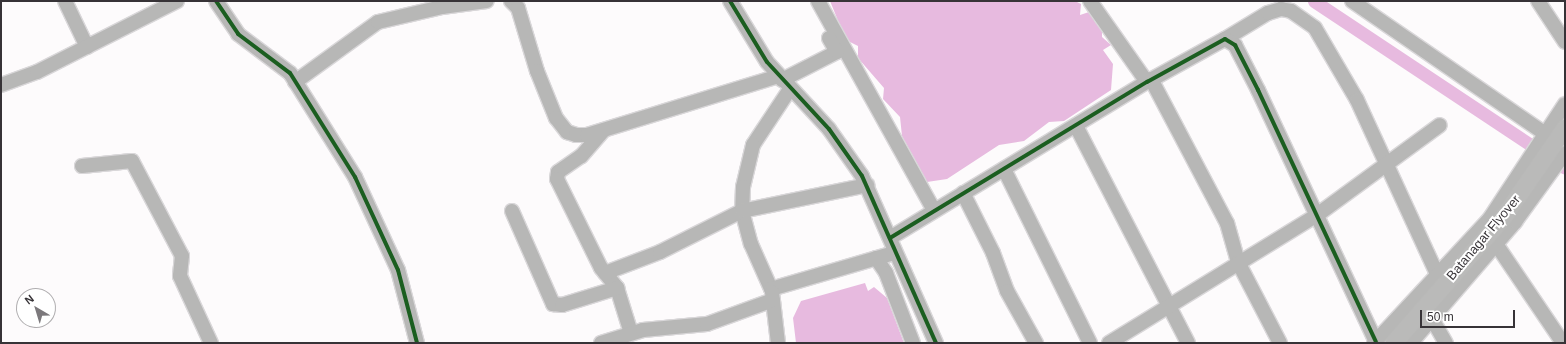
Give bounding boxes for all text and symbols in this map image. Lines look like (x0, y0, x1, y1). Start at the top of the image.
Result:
street label: Batanagar Flyover (1444, 192, 1524, 284)
north arrow (16, 288, 56, 328)
text: N (22, 292, 36, 307)
scale bar (1422, 302, 1517, 328)
text: 50 m (1427, 310, 1454, 324)

